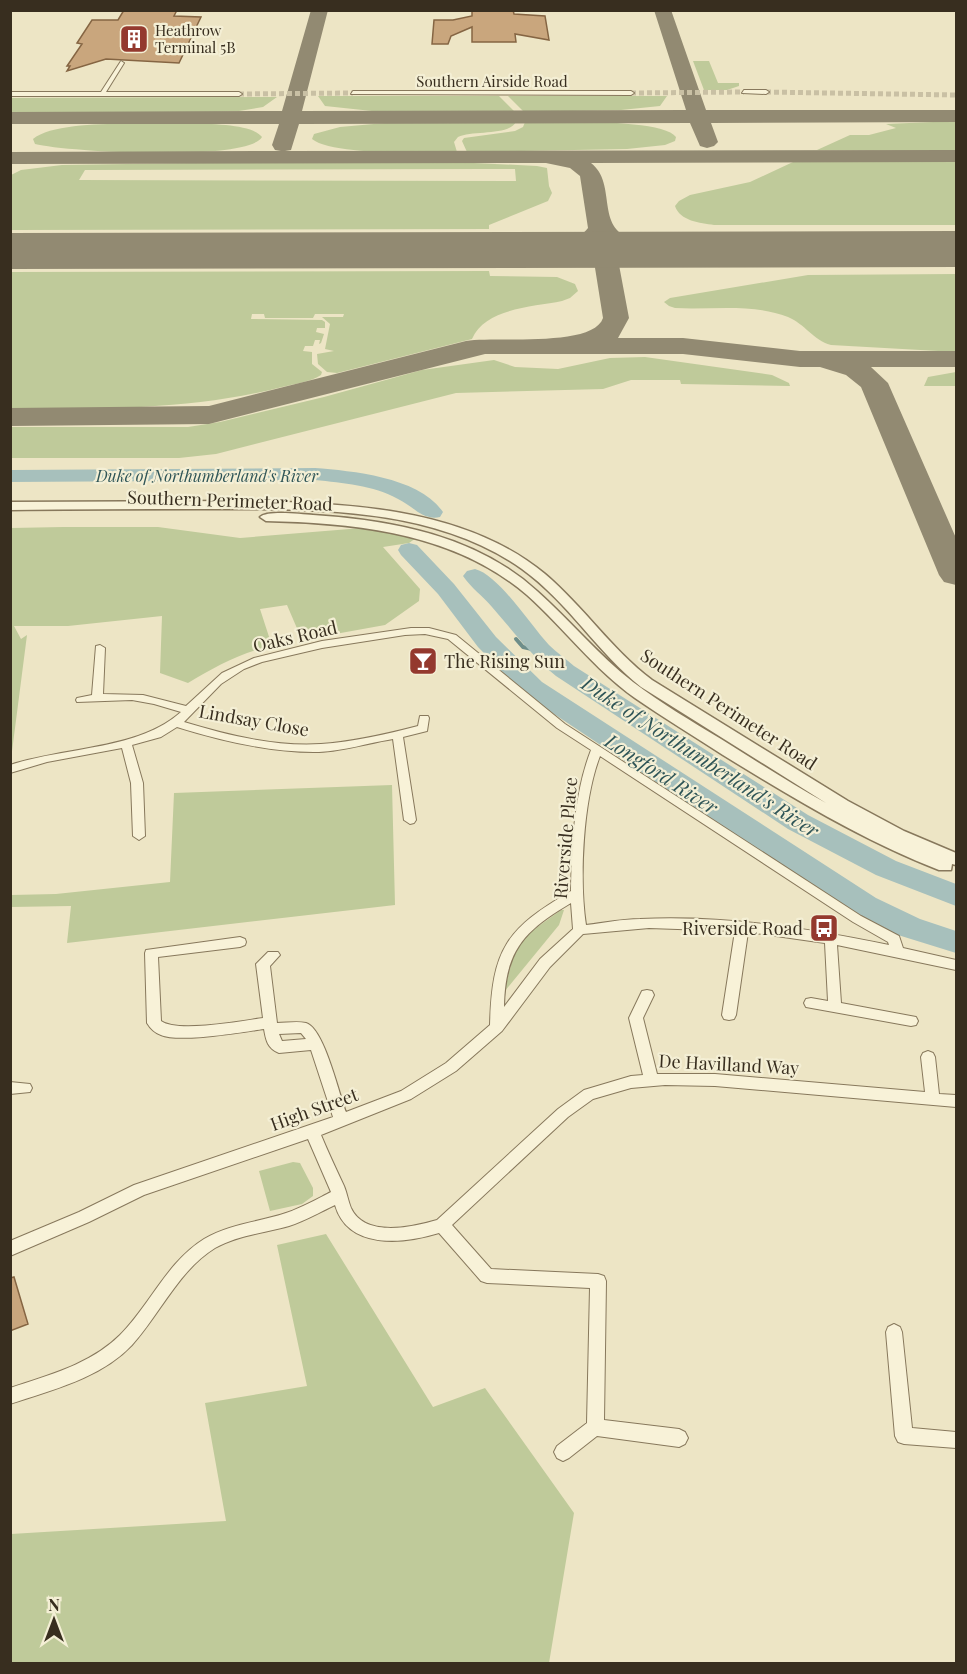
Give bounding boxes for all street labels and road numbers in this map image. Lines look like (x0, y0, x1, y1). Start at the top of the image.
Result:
street label: Southern Airside Road (416, 71, 568, 91)
street label: Southern Perimeter Road (127, 484, 334, 516)
street label: Oaks Road (251, 615, 340, 657)
street label: Southern Perimeter Road (636, 643, 822, 775)
street label: Lindsay Close (197, 699, 311, 741)
street label: Riverside Place (548, 776, 582, 900)
street label: De Havilland Way (658, 1048, 800, 1080)
street label: High Street (267, 1082, 362, 1136)

